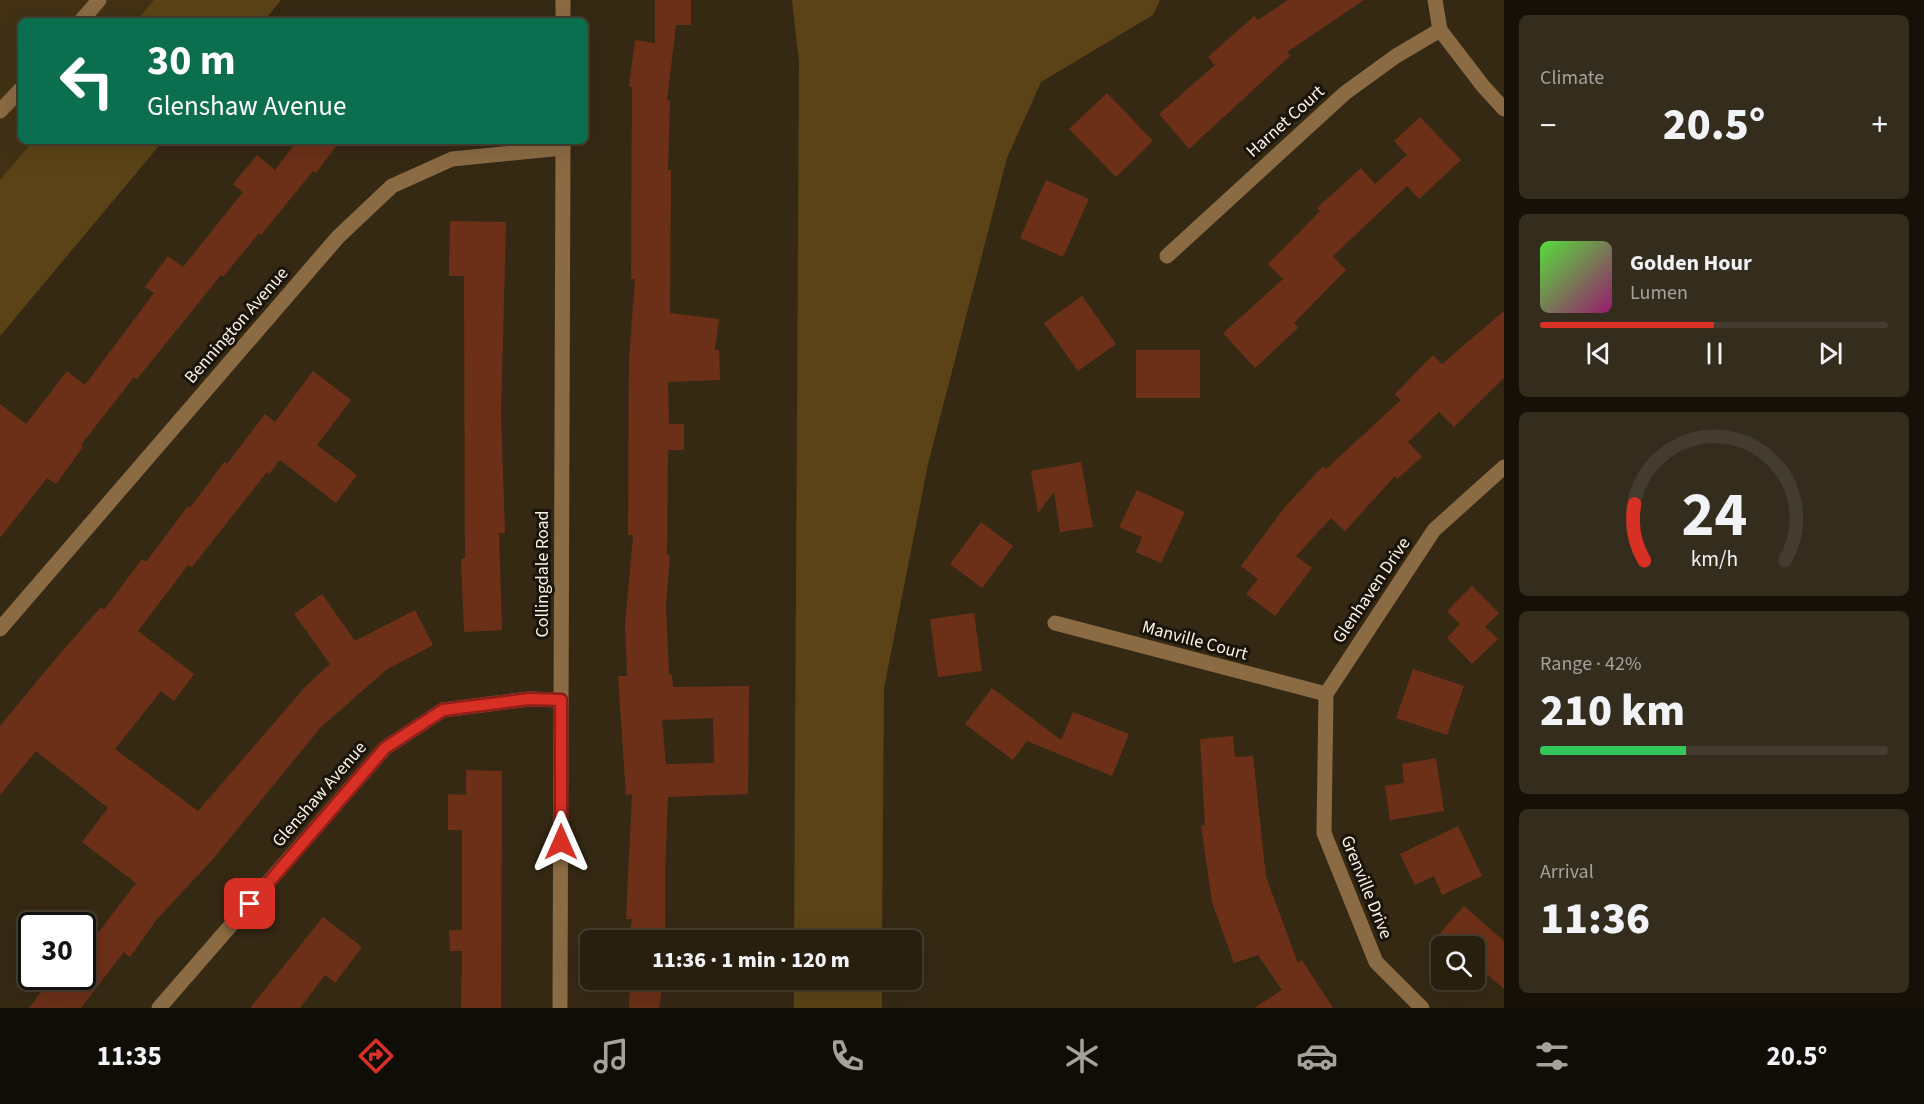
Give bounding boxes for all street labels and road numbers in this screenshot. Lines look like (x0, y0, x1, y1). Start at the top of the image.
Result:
street label: Harnet Court (1241, 79, 1330, 163)
street label: Bennington Avenue (179, 262, 294, 389)
street label: Collingdale Road (530, 510, 555, 638)
street label: Glenhaven Drive (1327, 532, 1416, 648)
street label: Manville Court (1139, 614, 1251, 667)
street label: Glenshaw Avenue (266, 736, 372, 853)
street label: Grenville Drive (1334, 832, 1399, 943)

